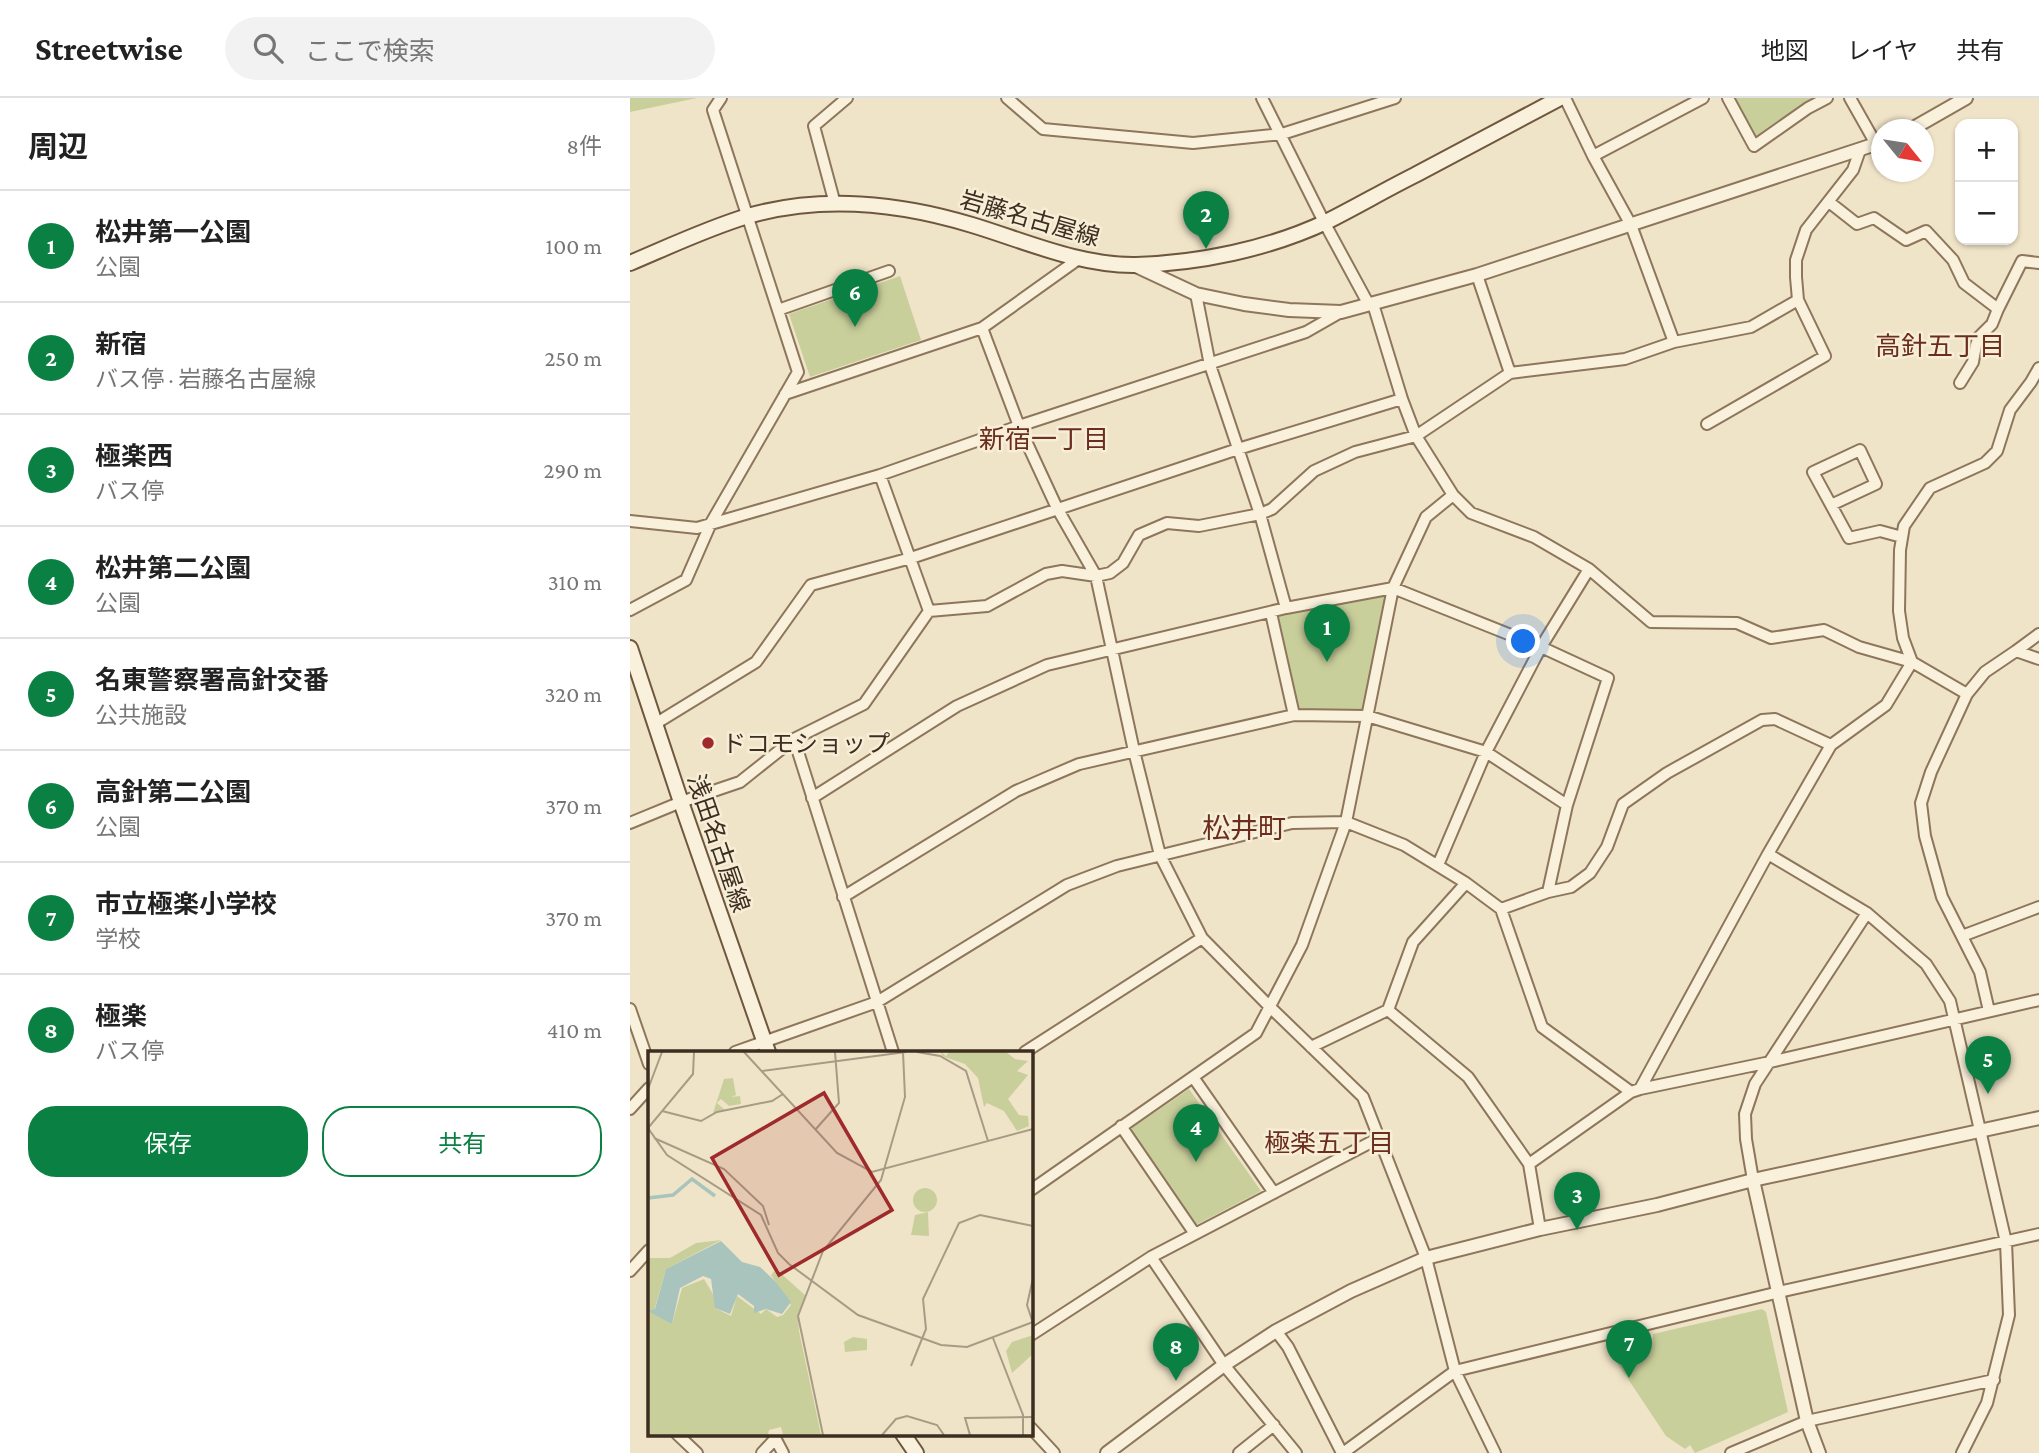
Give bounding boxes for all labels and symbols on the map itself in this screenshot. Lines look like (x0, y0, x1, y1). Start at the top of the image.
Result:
north arrow (1871, 119, 1934, 182)
street label: 岩藤名古屋線 (957, 185, 1103, 251)
pin: 2 (1183, 191, 1229, 249)
pin: 6 (832, 269, 878, 327)
district label: 高針五丁目 (1875, 332, 2005, 361)
district label: 新宿一丁目 (979, 425, 1109, 454)
pin: 1 (1304, 604, 1350, 662)
your location (1506, 624, 1540, 658)
place label: ドコモショップ (722, 730, 890, 757)
marker: ドコモショップ (700, 735, 716, 751)
street label: 浅田名古屋線 (683, 771, 755, 915)
district label: 松井町 (1202, 813, 1286, 844)
pin: 5 (1965, 1036, 2011, 1094)
inset map (648, 1051, 1032, 1436)
pin: 4 (1173, 1104, 1219, 1162)
district label: 極楽五丁目 (1264, 1129, 1394, 1158)
pin: 3 (1554, 1172, 1600, 1230)
pin: 7 (1606, 1320, 1652, 1378)
pin: 8 (1153, 1323, 1199, 1381)

